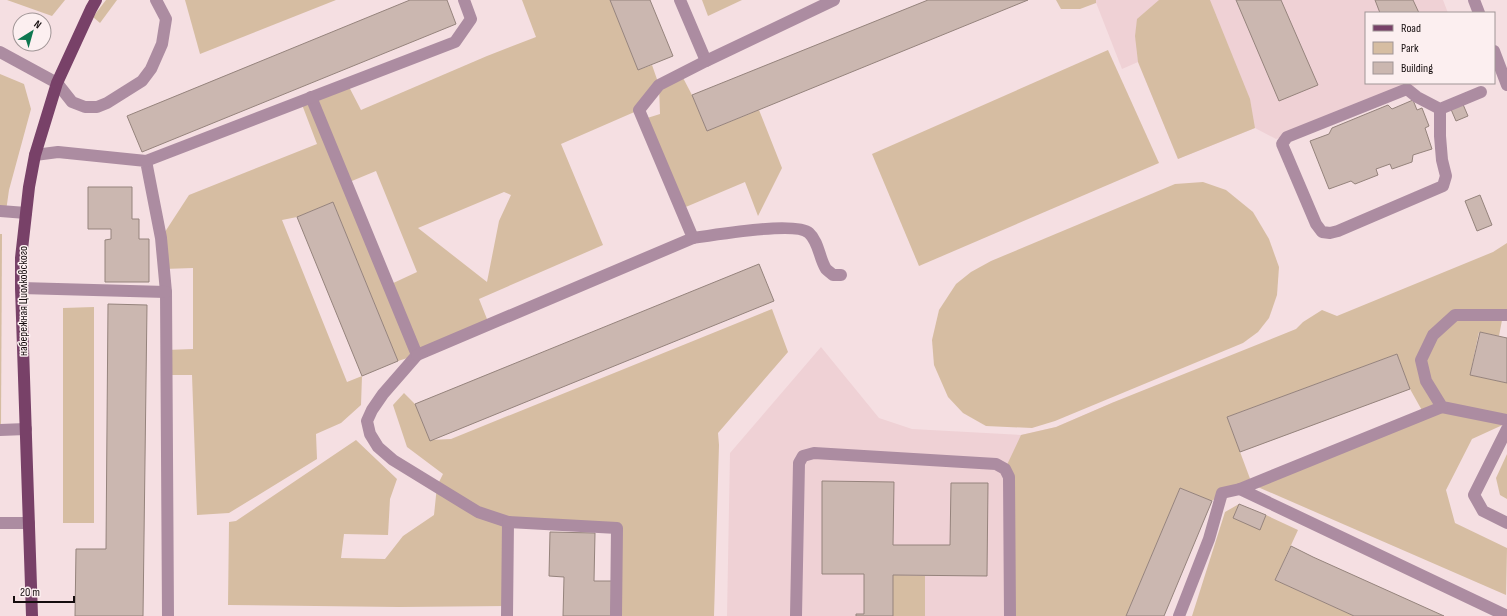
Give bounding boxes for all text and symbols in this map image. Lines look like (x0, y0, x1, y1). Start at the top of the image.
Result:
north arrow (12, 12, 52, 52)
legend (1365, 12, 1495, 84)
text: N (31, 17, 44, 31)
text: Road (1401, 21, 1421, 36)
text: Park (1401, 41, 1419, 56)
text: Building (1401, 61, 1433, 76)
street label: набережная Циолковского (16, 246, 31, 356)
scale bar (14, 578, 74, 604)
text: 20 m (20, 585, 40, 600)

